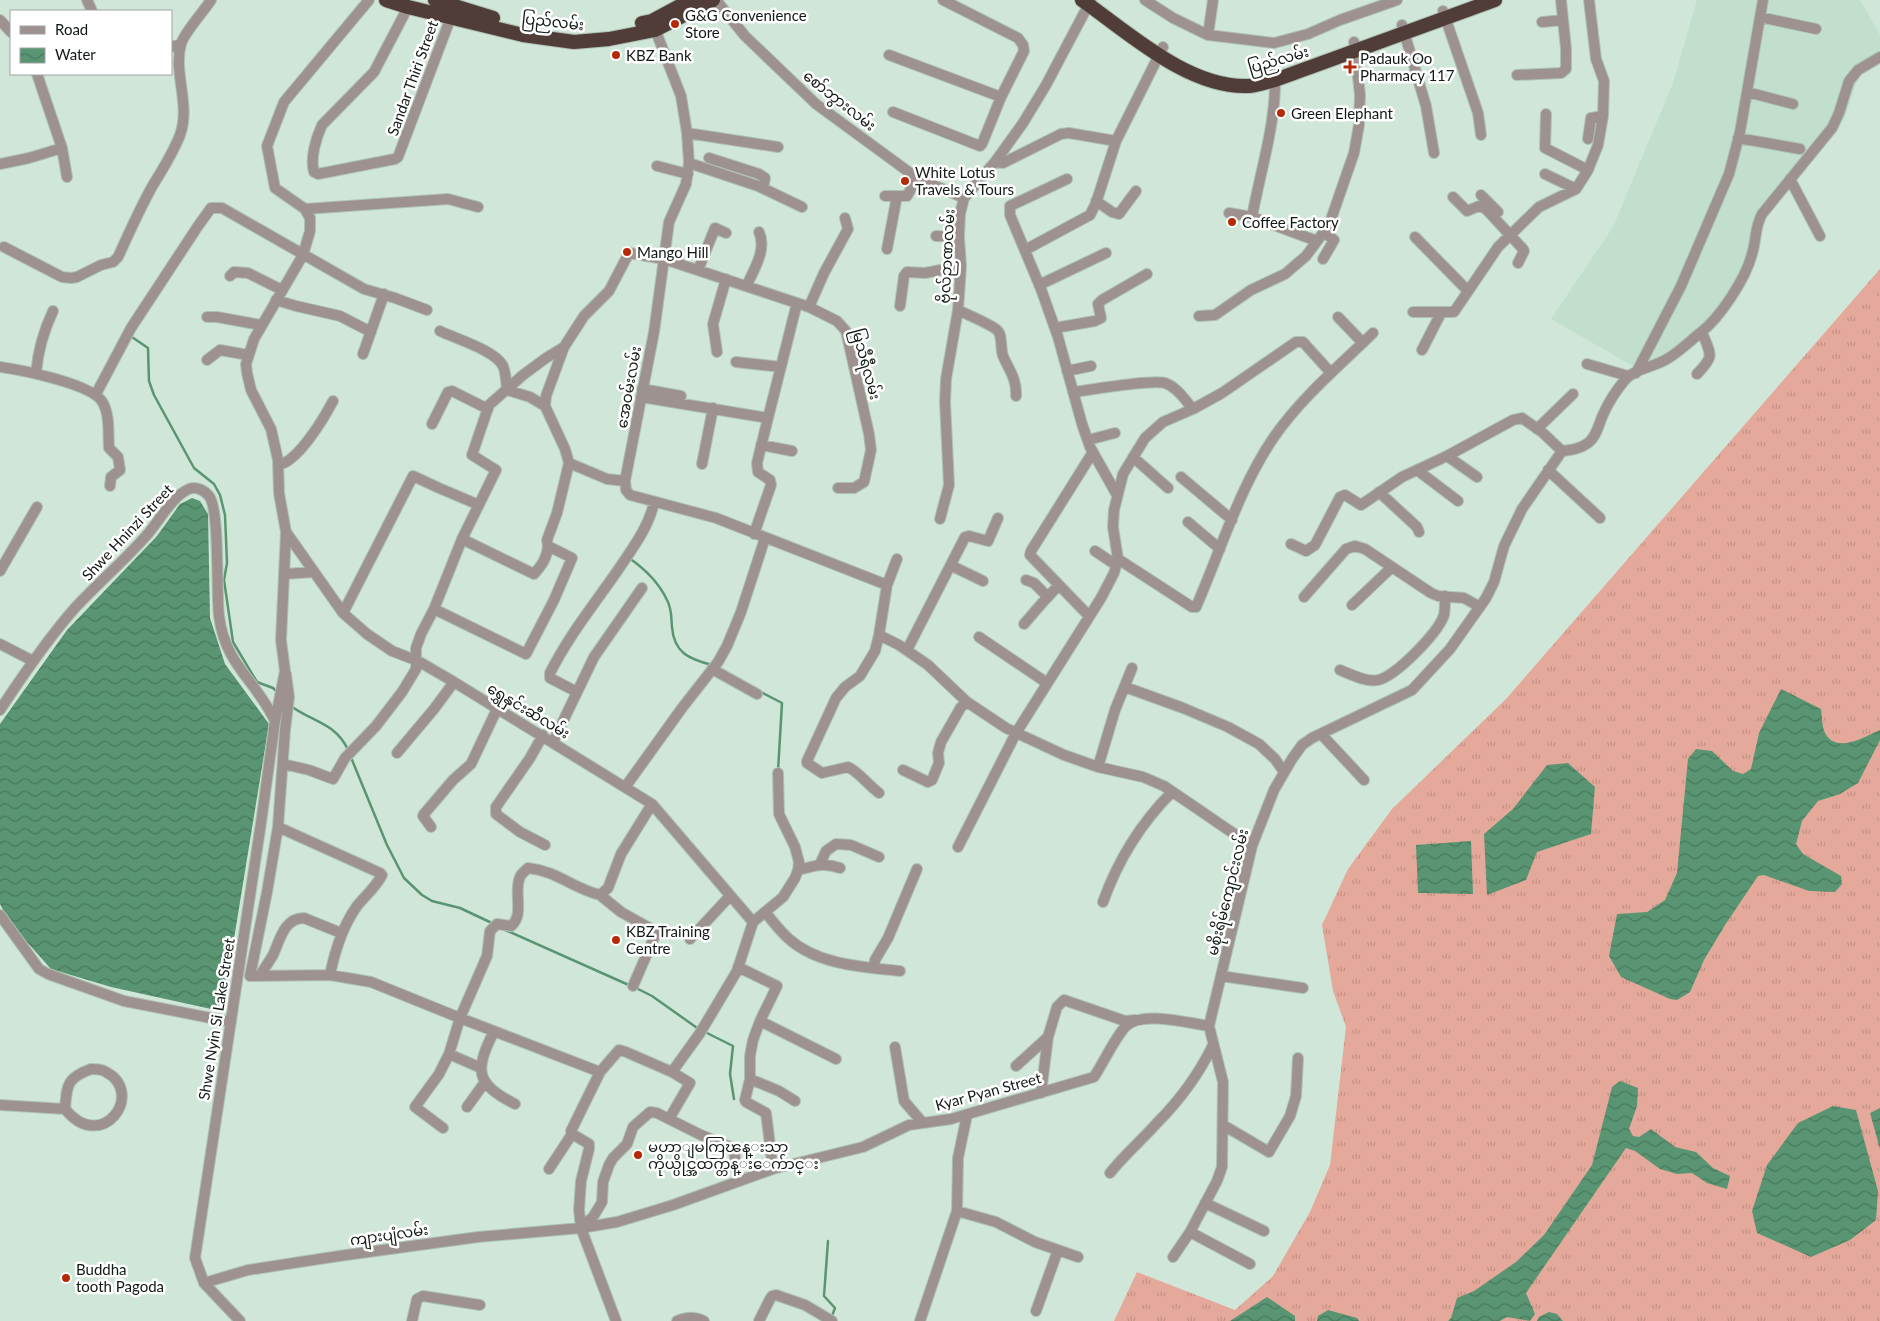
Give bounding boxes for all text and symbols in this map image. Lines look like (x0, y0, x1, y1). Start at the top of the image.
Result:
place label: G&G Convenience Store (685, 6, 807, 41)
street label: ပြည်လမ်း (521, 9, 585, 37)
legend (10, 10, 172, 75)
street label: Sandar Thiri Street (383, 17, 441, 138)
marker: G&G Convenience Store (669, 18, 681, 30)
text: Road (55, 20, 88, 38)
street label: ပြည်လမ်း (1246, 42, 1312, 80)
text: Water (55, 45, 96, 63)
place label: KBZ Bank (626, 46, 692, 64)
marker: KBZ Bank (610, 49, 622, 61)
place label: Padauk Oo Pharmacy 117 (1360, 49, 1455, 84)
marker: Padauk Oo Pharmacy 117 (1344, 61, 1356, 73)
street label: စော်ဘွားလမ်း (798, 66, 880, 136)
place label: Green Elephant (1291, 104, 1394, 122)
marker: Green Elephant (1275, 107, 1287, 119)
place label: White Lotus Travels & Tours (915, 163, 1014, 198)
marker: White Lotus Travels & Tours (899, 175, 911, 187)
street label: ဗိုလ်ဉာဏလမ်း (935, 208, 961, 304)
place label: Coffee Factory (1242, 213, 1339, 231)
marker: Coffee Factory (1226, 216, 1238, 228)
place label: Mango Hill (637, 243, 709, 261)
marker: Mango Hill (621, 246, 633, 258)
street label: မြသီရီလမ်း (845, 326, 885, 403)
street label: အေဝမ်းလမ်း (612, 345, 644, 429)
street label: Shwe Hninzi Street (78, 480, 177, 584)
street label: ရွှေနှင်းဆီလမ်း (482, 678, 574, 745)
street label: မစိုးရိမ်ကျောင်းလမ်း (1203, 827, 1255, 958)
place label: KBZ Training Centre (626, 922, 710, 957)
marker: KBZ Training Centre (610, 934, 622, 946)
street label: Shwe Nyin Si Lake Street (194, 936, 238, 1101)
street label: Kyar Pyan Street (933, 1068, 1044, 1114)
place label: မဟာျမကြၽန္းသာ ကိုယ္ပိုင္အထက္တန္းေက်ာင္း (648, 1137, 819, 1176)
marker: မဟာျမကြၽန္းသာ ကိုယ္ပိုင္အထက္တန္းေက်ာင္း (632, 1149, 644, 1161)
street label: ကျားပျံလမ်း (349, 1220, 430, 1252)
place label: Buddha tooth Pagoda (76, 1260, 164, 1295)
marker: Buddha tooth Pagoda (60, 1272, 72, 1284)

